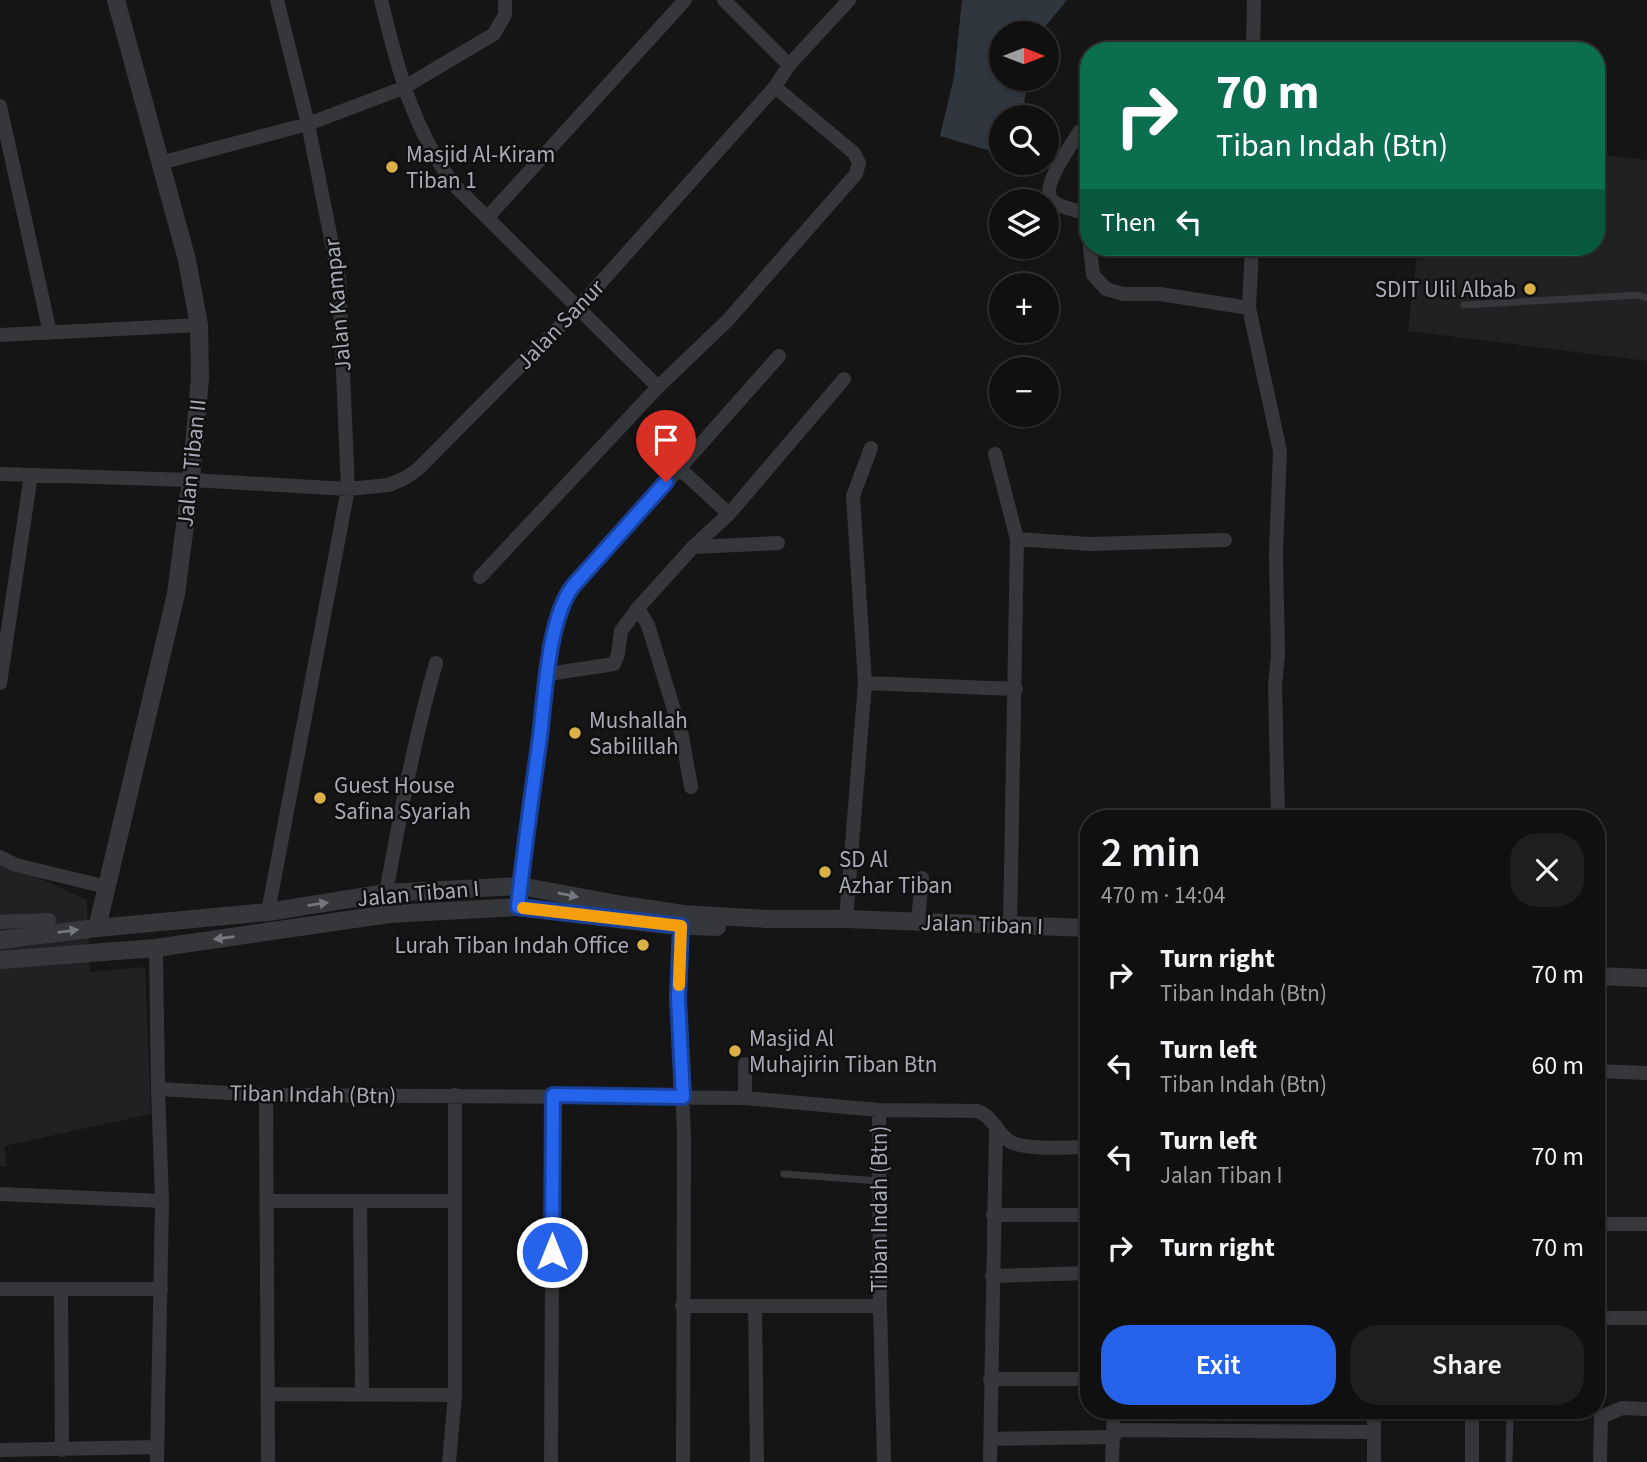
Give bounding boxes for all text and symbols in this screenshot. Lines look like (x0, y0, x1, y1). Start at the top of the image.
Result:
north arrow (989, 21, 1059, 91)
map controls (989, 21, 1059, 427)
text: 70 m (1216, 58, 1320, 128)
icon: right (1101, 70, 1192, 161)
button: search (989, 105, 1059, 175)
text: Tiban Indah (Btn) (1216, 123, 1448, 169)
place label: Masjid Al-Kiram Tiban 1 (406, 138, 555, 197)
marker: Masjid Al-Kiram Tiban 1 (384, 159, 400, 175)
button: layers (989, 189, 1059, 259)
icon: left (1170, 203, 1208, 241)
text: Then (1101, 204, 1156, 241)
street label: Jalan Kampar (315, 236, 360, 373)
street label: Jalan Sanur (509, 271, 613, 377)
button: + (989, 273, 1059, 343)
place label: SDIT Ulil Albab (1375, 273, 1516, 306)
marker: SDIT Ulil Albab (1522, 281, 1538, 297)
button: − (989, 357, 1059, 427)
street label: Jalan Tiban II (168, 397, 215, 529)
pin (636, 410, 696, 482)
icon: arrive (647, 421, 685, 459)
place label: Mushallah Sabilillah (589, 704, 688, 763)
marker: Mushallah Sabilillah (567, 725, 583, 741)
place label: Guest House Safina Syariah (334, 769, 471, 828)
marker: Guest House Safina Syariah (312, 790, 328, 806)
text: 2 min (1101, 823, 1201, 883)
button: close (1510, 833, 1584, 907)
place label: SD Al Azhar Tiban (839, 843, 953, 902)
marker: SD Al Azhar Tiban (817, 864, 833, 880)
street label: Jalan Tiban I (356, 872, 480, 915)
text: 470 m · 14:04 (1101, 879, 1225, 912)
one-way arrow (557, 889, 579, 900)
one-way arrow (307, 898, 329, 909)
street label: Jalan Tiban I (920, 906, 1044, 943)
one-way arrow (57, 926, 79, 937)
place label: Lurah Tiban Indah Office (395, 929, 629, 962)
one-way arrow (213, 933, 235, 944)
marker: Lurah Tiban Indah Office (635, 937, 651, 953)
text: Turn right (1160, 940, 1275, 977)
icon: right (1101, 956, 1139, 994)
text: 70 m (1531, 956, 1584, 993)
text: Tiban Indah (Btn) (1160, 977, 1327, 1010)
place label: Masjid Al Muhajirin Tiban Btn (749, 1022, 937, 1081)
text: Turn left (1160, 1031, 1257, 1068)
marker: Masjid Al Muhajirin Tiban Btn (727, 1043, 743, 1059)
icon: left (1101, 1047, 1139, 1085)
text: 60 m (1531, 1047, 1584, 1084)
text: Tiban Indah (Btn) (1160, 1068, 1327, 1101)
street label: Tiban Indah (Btn) (229, 1077, 397, 1112)
text: Turn left (1160, 1122, 1257, 1159)
street label: Tiban Indah (Btn) (863, 1126, 896, 1292)
icon: left (1101, 1138, 1139, 1176)
text: 70 m (1531, 1138, 1584, 1175)
text: Jalan Tiban I (1160, 1159, 1282, 1192)
position arrow (515, 1215, 589, 1289)
icon: right (1101, 1229, 1139, 1267)
text: Turn right (1160, 1229, 1275, 1266)
text: 70 m (1531, 1229, 1584, 1266)
button: Exit (1101, 1325, 1336, 1405)
button: Share (1350, 1325, 1584, 1405)

